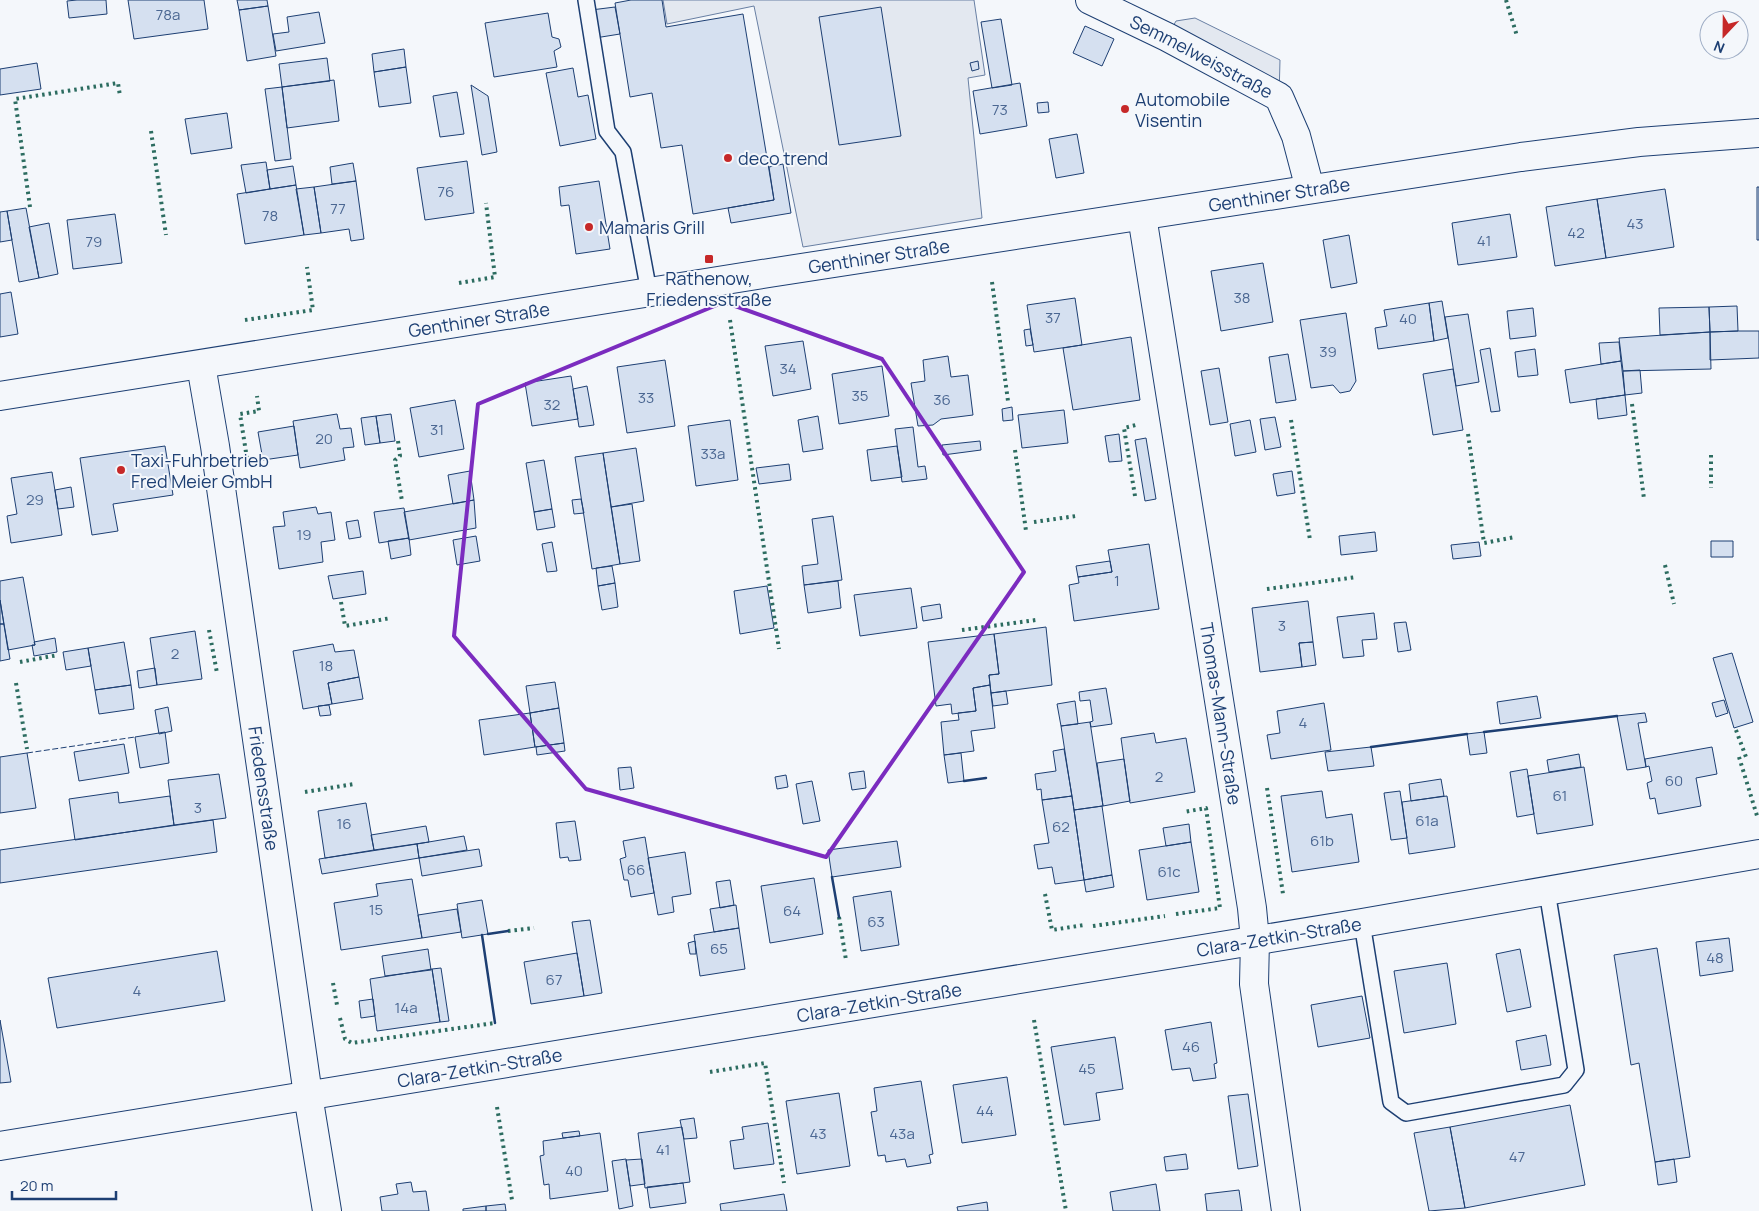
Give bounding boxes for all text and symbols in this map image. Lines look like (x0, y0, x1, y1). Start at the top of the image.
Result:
house number: 78a (156, 4, 180, 25)
street label: Semmelweisstraße (1126, 9, 1277, 104)
north arrow (1699, 10, 1749, 60)
text: N (1711, 37, 1727, 58)
place label: Automobile Visentin (1135, 87, 1230, 132)
house number: 73 (992, 99, 1008, 120)
marker: Automobile Visentin (1119, 103, 1131, 115)
place label: deco trend (738, 146, 828, 170)
marker: deco trend (722, 152, 734, 164)
street label: Genthiner Straße (1207, 172, 1352, 217)
house number: 76 (438, 181, 454, 202)
house number: 77 (330, 198, 346, 219)
house number: 78 (262, 205, 278, 226)
house number: 43 (1626, 213, 1644, 234)
place label: Mamaris Grill (599, 215, 705, 239)
marker: Mamaris Grill (583, 221, 595, 233)
house number: 42 (1567, 222, 1585, 243)
house number: 41 (1477, 230, 1491, 251)
house number: 79 (86, 231, 102, 252)
street label: Genthiner Straße (807, 233, 951, 279)
marker: Rathenow, Friedensstraße (703, 253, 715, 265)
place label: Rathenow, Friedensstraße (646, 266, 772, 311)
house number: 38 (1233, 287, 1251, 308)
street label: Genthiner Straße (406, 296, 551, 343)
house number: 37 (1045, 307, 1061, 328)
house number: 40 (1399, 308, 1417, 329)
house number: 39 (1319, 341, 1337, 362)
house number: 34 (779, 358, 797, 379)
house number: 35 (852, 385, 868, 406)
house number: 33 (638, 387, 654, 408)
house number: 36 (933, 389, 951, 410)
house number: 32 (544, 394, 560, 415)
house number: 31 (430, 419, 444, 440)
house number: 20 (315, 428, 333, 449)
house number: 33a (701, 443, 725, 464)
place label: Taxi-Fuhrbetrieb Fred Meier GmbH (131, 448, 273, 493)
marker: Taxi-Fuhrbetrieb Fred Meier GmbH (115, 464, 127, 476)
house number: 29 (26, 489, 44, 510)
house number: 19 (296, 524, 312, 545)
house number: 1 (1114, 570, 1120, 591)
house number: 3 (1278, 615, 1286, 636)
street label: Thomas-Mann-Straße (1195, 621, 1247, 807)
house number: 2 (171, 643, 179, 664)
house number: 18 (319, 655, 333, 676)
house number: 4 (1299, 712, 1308, 733)
street label: Friedensstraße (243, 724, 285, 852)
house number: 2 (1155, 766, 1163, 787)
house number: 60 (1665, 770, 1683, 791)
house number: 61 (1553, 785, 1567, 806)
house number: 3 (194, 797, 202, 818)
house number: 61a (1415, 810, 1439, 831)
house number: 16 (336, 813, 352, 834)
house number: 62 (1052, 816, 1070, 837)
house number: 61b (1310, 830, 1334, 851)
house number: 66 (627, 859, 645, 880)
house number: 61c (1157, 861, 1181, 882)
house number: 15 (369, 899, 383, 920)
house number: 64 (783, 900, 801, 921)
house number: 63 (867, 911, 885, 932)
street label: Clara-Zetkin-Straße (1195, 911, 1363, 962)
house number: 65 (710, 938, 728, 959)
house number: 48 (1706, 947, 1724, 968)
house number: 67 (546, 969, 562, 990)
street label: Clara-Zetkin-Straße (795, 977, 964, 1027)
house number: 4 (133, 980, 142, 1001)
house number: 14a (394, 997, 418, 1018)
house number: 46 (1182, 1036, 1200, 1057)
street label: Clara-Zetkin-Straße (395, 1042, 564, 1093)
house number: 45 (1078, 1058, 1096, 1079)
house number: 44 (976, 1100, 994, 1121)
house number: 43 (809, 1123, 827, 1144)
house number: 43a (889, 1123, 915, 1144)
house number: 41 (656, 1139, 670, 1160)
house number: 47 (1509, 1146, 1525, 1167)
house number: 40 (565, 1160, 583, 1181)
scale bar (12, 1168, 116, 1200)
text: 20 m (20, 1175, 53, 1196)

